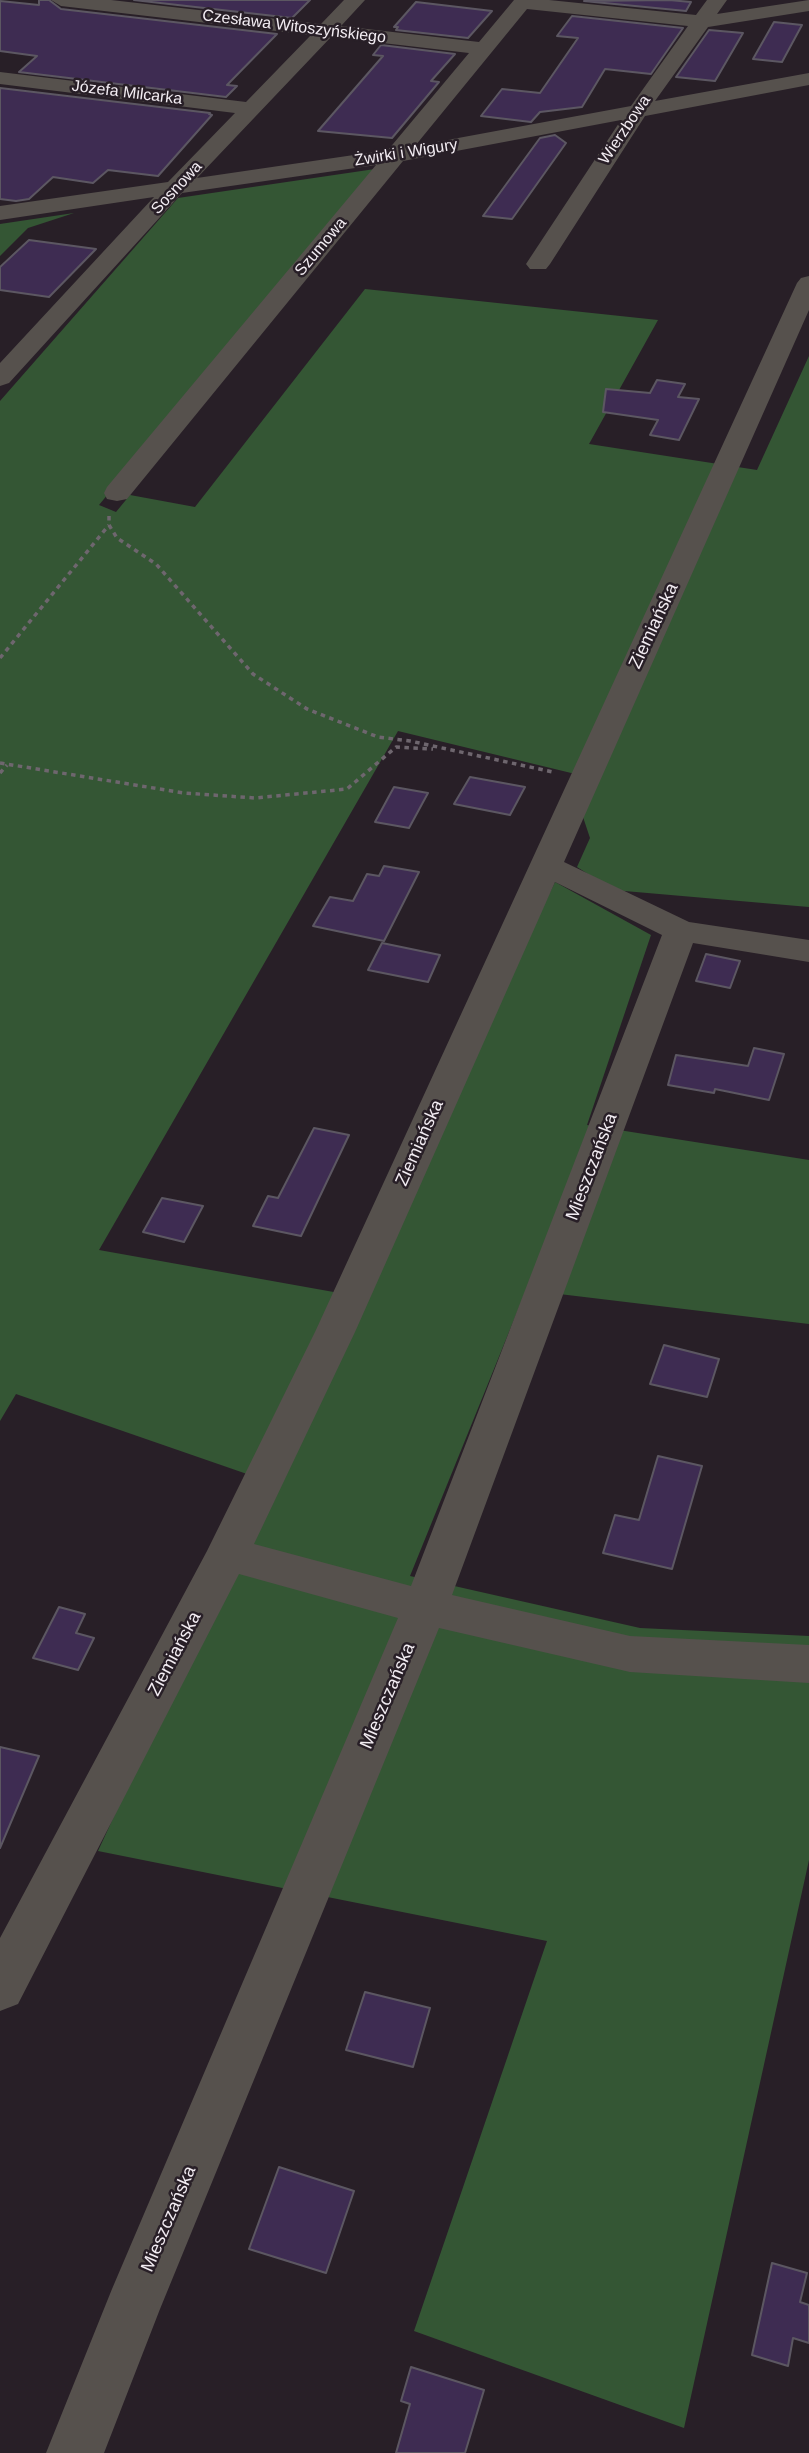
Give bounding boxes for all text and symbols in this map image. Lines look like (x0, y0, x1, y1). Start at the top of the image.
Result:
street label: Czesława Witoszyńskiego (201, 6, 387, 48)
street label: Józefa Milcarka (71, 77, 183, 109)
street label: Wierzbowa (595, 92, 655, 168)
street label: Żwirki i Wigury (353, 135, 459, 171)
street label: Sosnowa (148, 157, 206, 219)
street label: Szumowa (291, 214, 351, 280)
street label: Ziemiańska (625, 580, 683, 672)
street label: Ziemiańska (391, 1097, 449, 1189)
street label: Mieszczańska (562, 1110, 622, 1224)
street label: Ziemiańska (144, 1608, 206, 1700)
street label: Mieszczańska (356, 1640, 420, 1752)
street label: Mieszczańska (137, 2163, 201, 2275)

